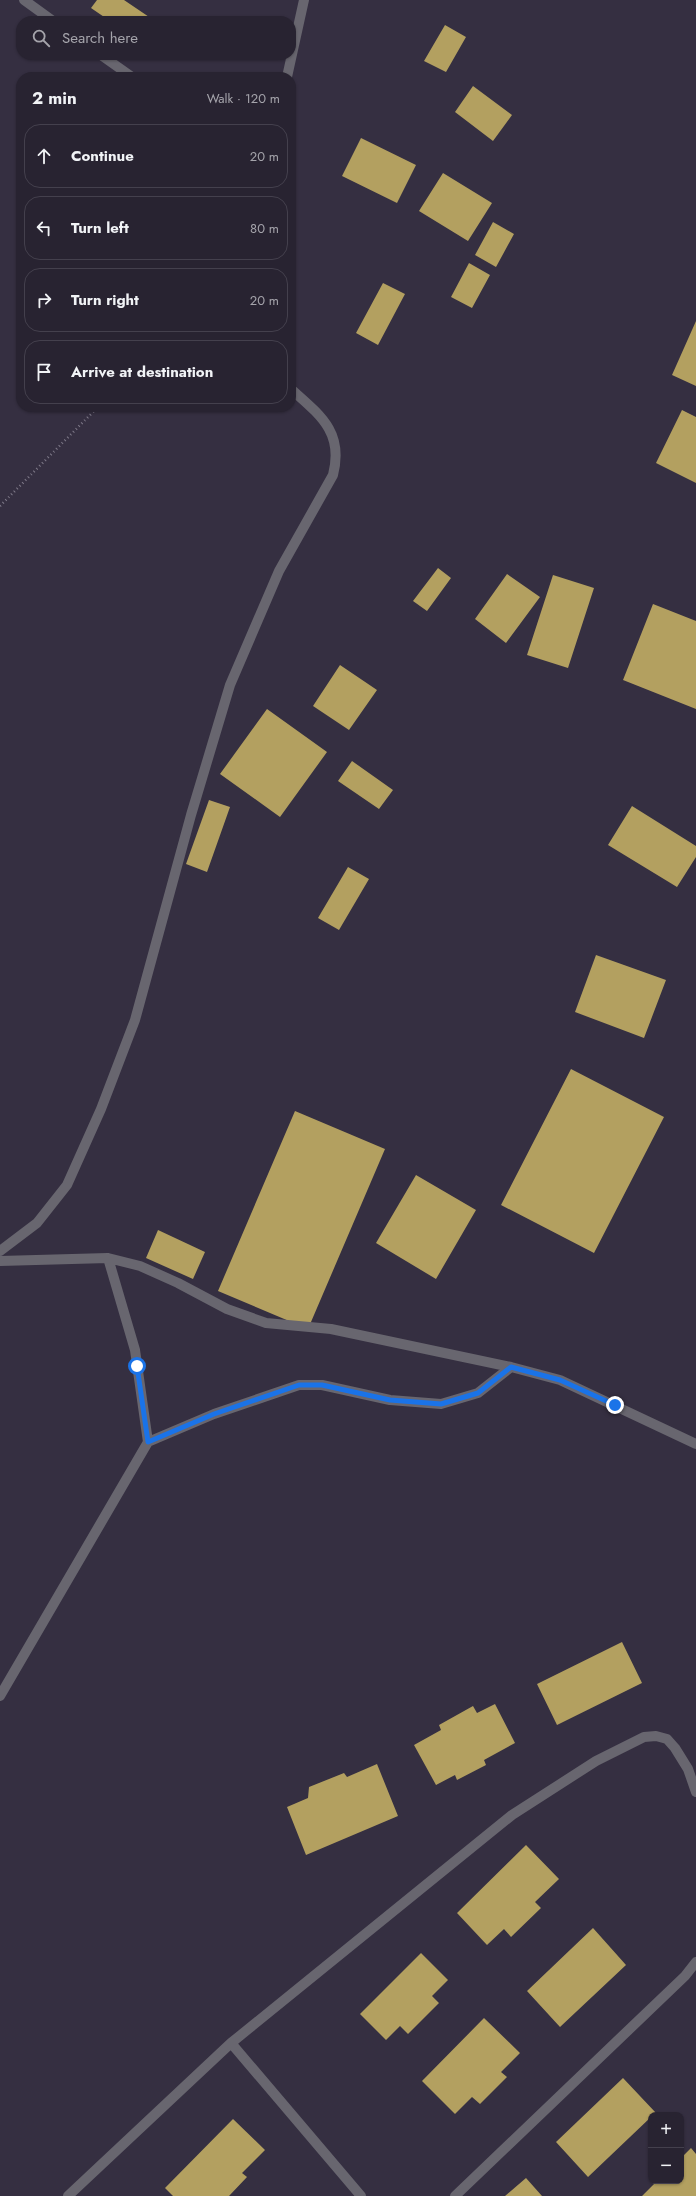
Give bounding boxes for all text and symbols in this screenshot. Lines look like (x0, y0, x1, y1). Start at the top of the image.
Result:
search box (16, 16, 296, 60)
icon: search (30, 27, 52, 49)
text: Search here (62, 27, 138, 49)
text: 2 min (32, 86, 77, 110)
text: Walk · 120 m (207, 89, 280, 108)
icon: ahead (33, 145, 55, 167)
text: Continue (71, 145, 134, 167)
text: 20 m (250, 147, 279, 166)
icon: left (33, 217, 55, 239)
text: Turn left (71, 217, 129, 239)
text: 80 m (250, 219, 279, 238)
icon: right (33, 289, 55, 311)
text: Turn right (71, 289, 139, 311)
text: 20 m (250, 291, 279, 310)
icon: arrive (33, 361, 55, 383)
text: Arrive at destination (71, 361, 213, 383)
route start (128, 1357, 146, 1375)
route end (606, 1396, 624, 1414)
map controls (648, 2112, 684, 2184)
button: + (648, 2112, 684, 2148)
button: − (648, 2148, 684, 2184)

